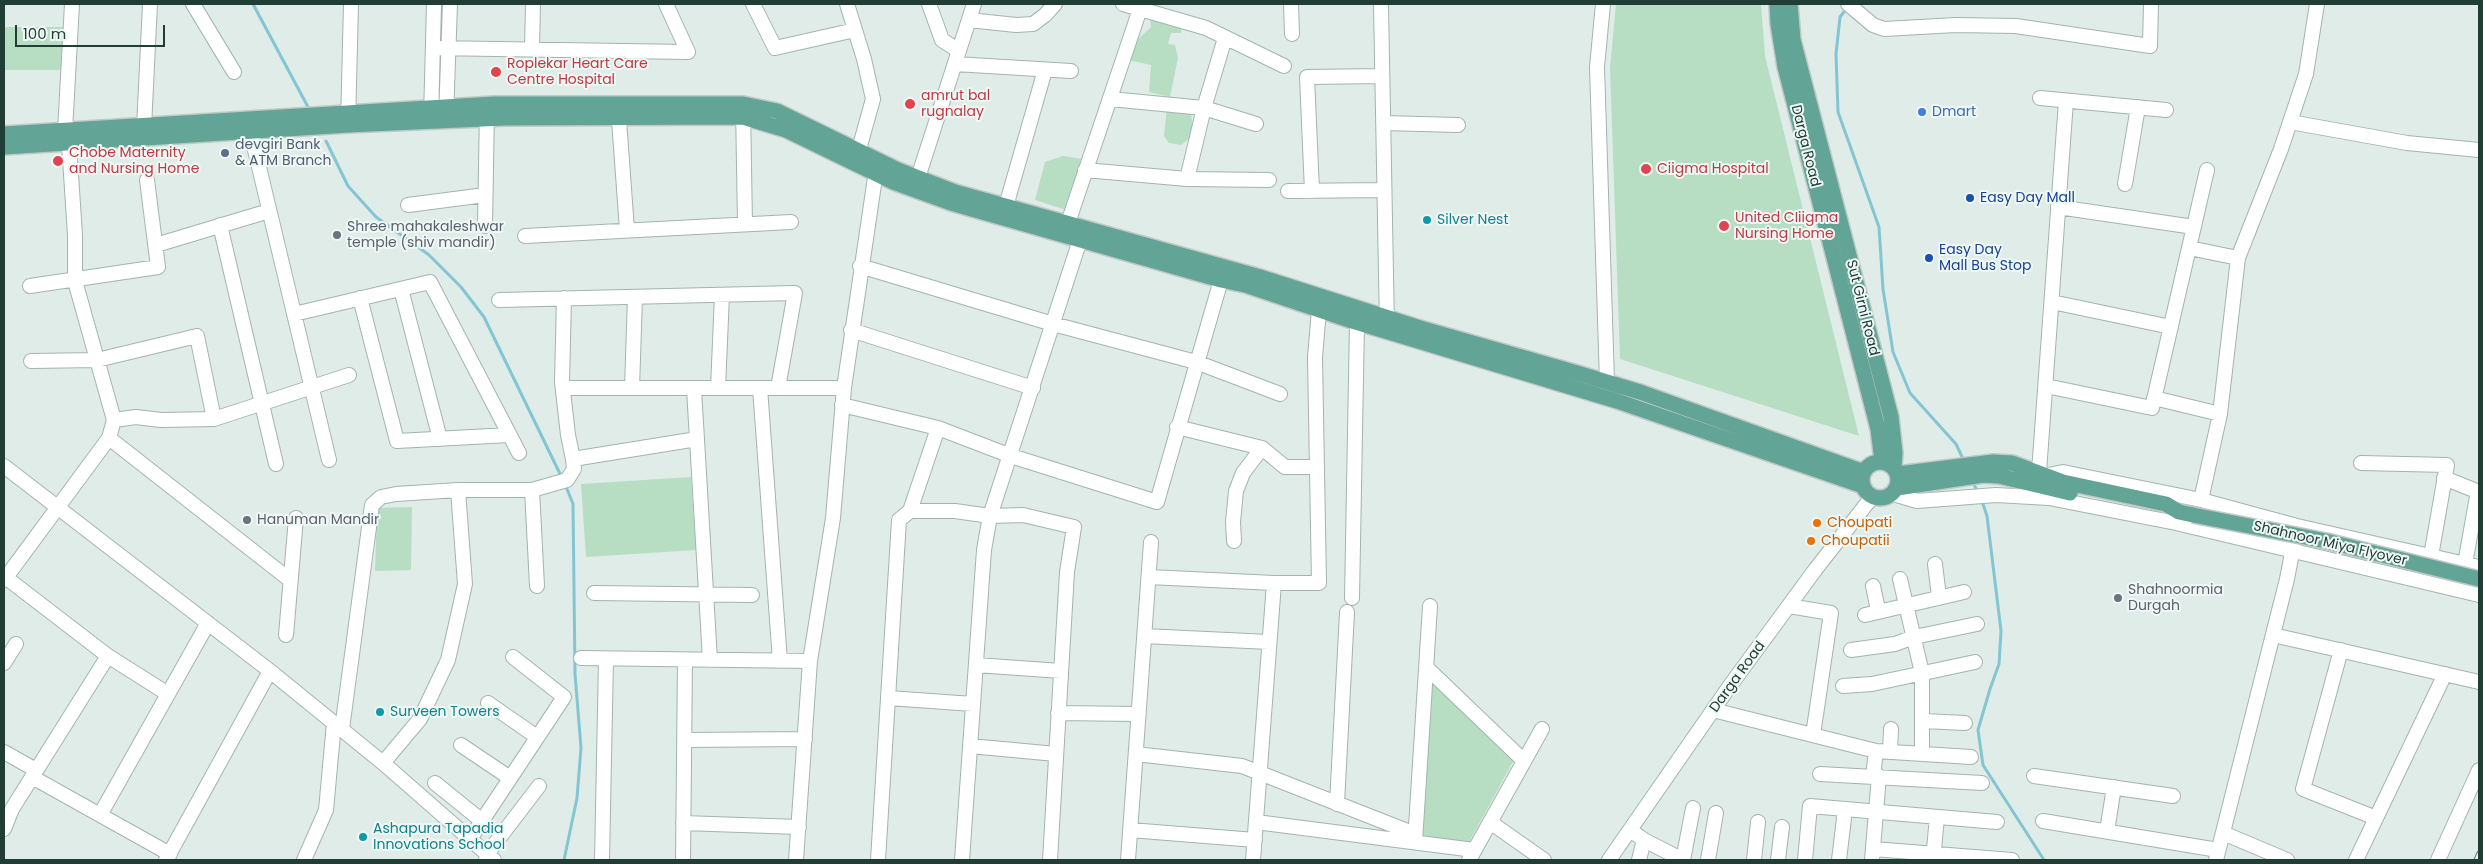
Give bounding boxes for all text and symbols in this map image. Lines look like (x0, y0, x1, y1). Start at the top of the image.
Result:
scale bar (18, 15, 168, 47)
text: 100 m (23, 23, 66, 44)
place label: Roplekar Heart Care Centre Hospital (507, 56, 648, 88)
marker: Roplekar Heart Care Centre Hospital (489, 65, 503, 79)
place label: amrut bal rugnalay (921, 88, 990, 120)
marker: amrut bal rugnalay (903, 97, 917, 111)
street label: Darga Road (1787, 103, 1823, 189)
place label: Dmart (1932, 104, 1976, 120)
marker: Dmart (1916, 106, 1928, 118)
place label: devgiri Bank & ATM Branch (235, 137, 332, 170)
place label: Chobe Maternity and Nursing Home (69, 145, 199, 178)
marker: devgiri Bank & ATM Branch (219, 147, 231, 159)
marker: Chobe Maternity and Nursing Home (51, 154, 65, 168)
place label: Ciigma Hospital (1657, 161, 1769, 177)
marker: Ciigma Hospital (1639, 162, 1653, 176)
place label: Easy Day Mall (1980, 190, 2075, 206)
marker: Easy Day Mall (1964, 192, 1976, 204)
place label: United CIiigma Nursing Home (1735, 210, 1838, 242)
place label: Silver Nest (1437, 212, 1509, 228)
marker: Silver Nest (1421, 214, 1433, 226)
place label: Shree mahakaleshwar temple (shiv mandir) (347, 219, 504, 252)
marker: United CIiigma Nursing Home (1717, 219, 1731, 233)
marker: Shree mahakaleshwar temple (shiv mandir) (331, 229, 343, 241)
place label: Easy Day Mall Bus Stop (1939, 242, 2031, 274)
marker: Easy Day Mall Bus Stop (1923, 252, 1935, 264)
street label: Sut Girni Road (1842, 258, 1882, 358)
place label: Hanuman Mandir (257, 512, 379, 528)
marker: Hanuman Mandir (241, 514, 253, 526)
place label: Choupati (1827, 515, 1892, 531)
marker: Choupati (1811, 517, 1823, 529)
street label: Shahnoor Miya Flyover (2252, 518, 2408, 570)
place label: Choupatii (1821, 533, 1890, 549)
marker: Choupatii (1805, 535, 1817, 547)
place label: Shahnoormia Durgah (2128, 582, 2223, 614)
marker: Shahnoormia Durgah (2112, 592, 2124, 604)
street label: Darga Road (1707, 638, 1769, 716)
place label: Surveen Towers (390, 704, 500, 720)
marker: Surveen Towers (374, 706, 386, 718)
place label: Ashapura Tapadia Innovations School (373, 821, 505, 854)
marker: Ashapura Tapadia Innovations School (357, 831, 369, 843)

